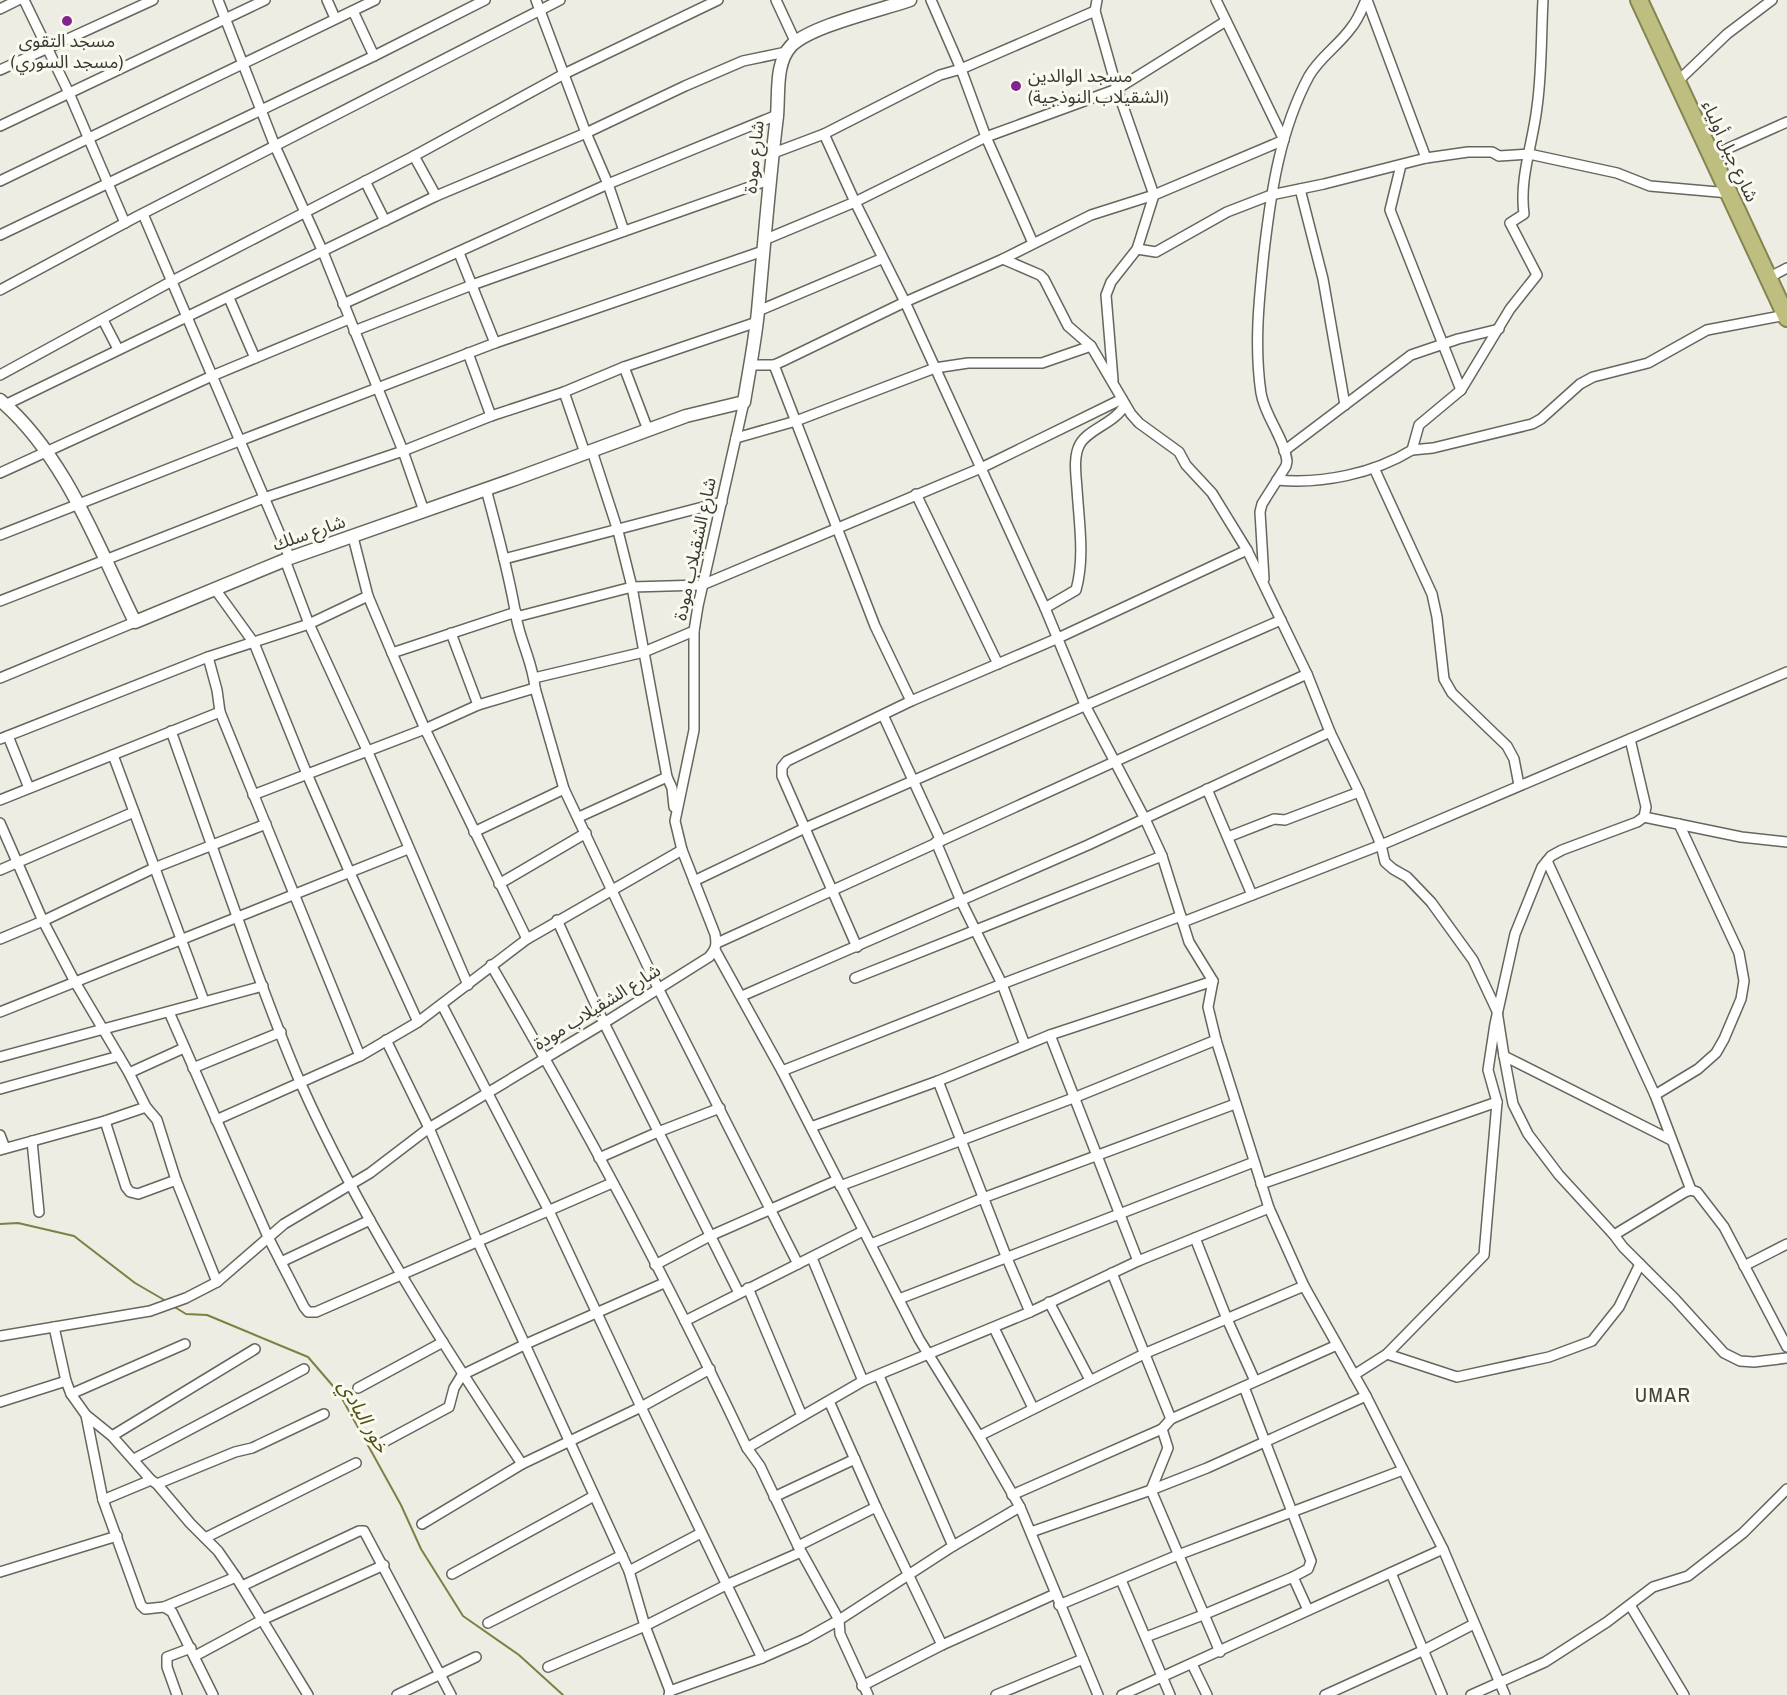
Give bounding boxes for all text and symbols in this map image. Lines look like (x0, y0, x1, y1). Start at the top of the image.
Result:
marker: مسجد التقوى (مسجد السوري) (60, 14, 74, 28)
place label: مسجد التقوى (مسجد السوري) (11, 28, 123, 75)
place label: مسجد الوالدين (الشقيلاب النوذجية) (1028, 63, 1169, 109)
marker: مسجد الوالدين (الشقيلاب النوذجية) (1009, 79, 1023, 93)
street label: شارع جبل أولياء (1694, 96, 1765, 207)
street label: شارع مودة (737, 119, 772, 195)
street label: شارع الشقيلاب مودة (667, 475, 724, 623)
street label: شارع سلك (269, 508, 349, 558)
street label: شارع الشقيلاب مودة (528, 957, 666, 1057)
water label: خور البادي (330, 1374, 396, 1459)
district label: UMAR (1635, 1380, 1691, 1409)

